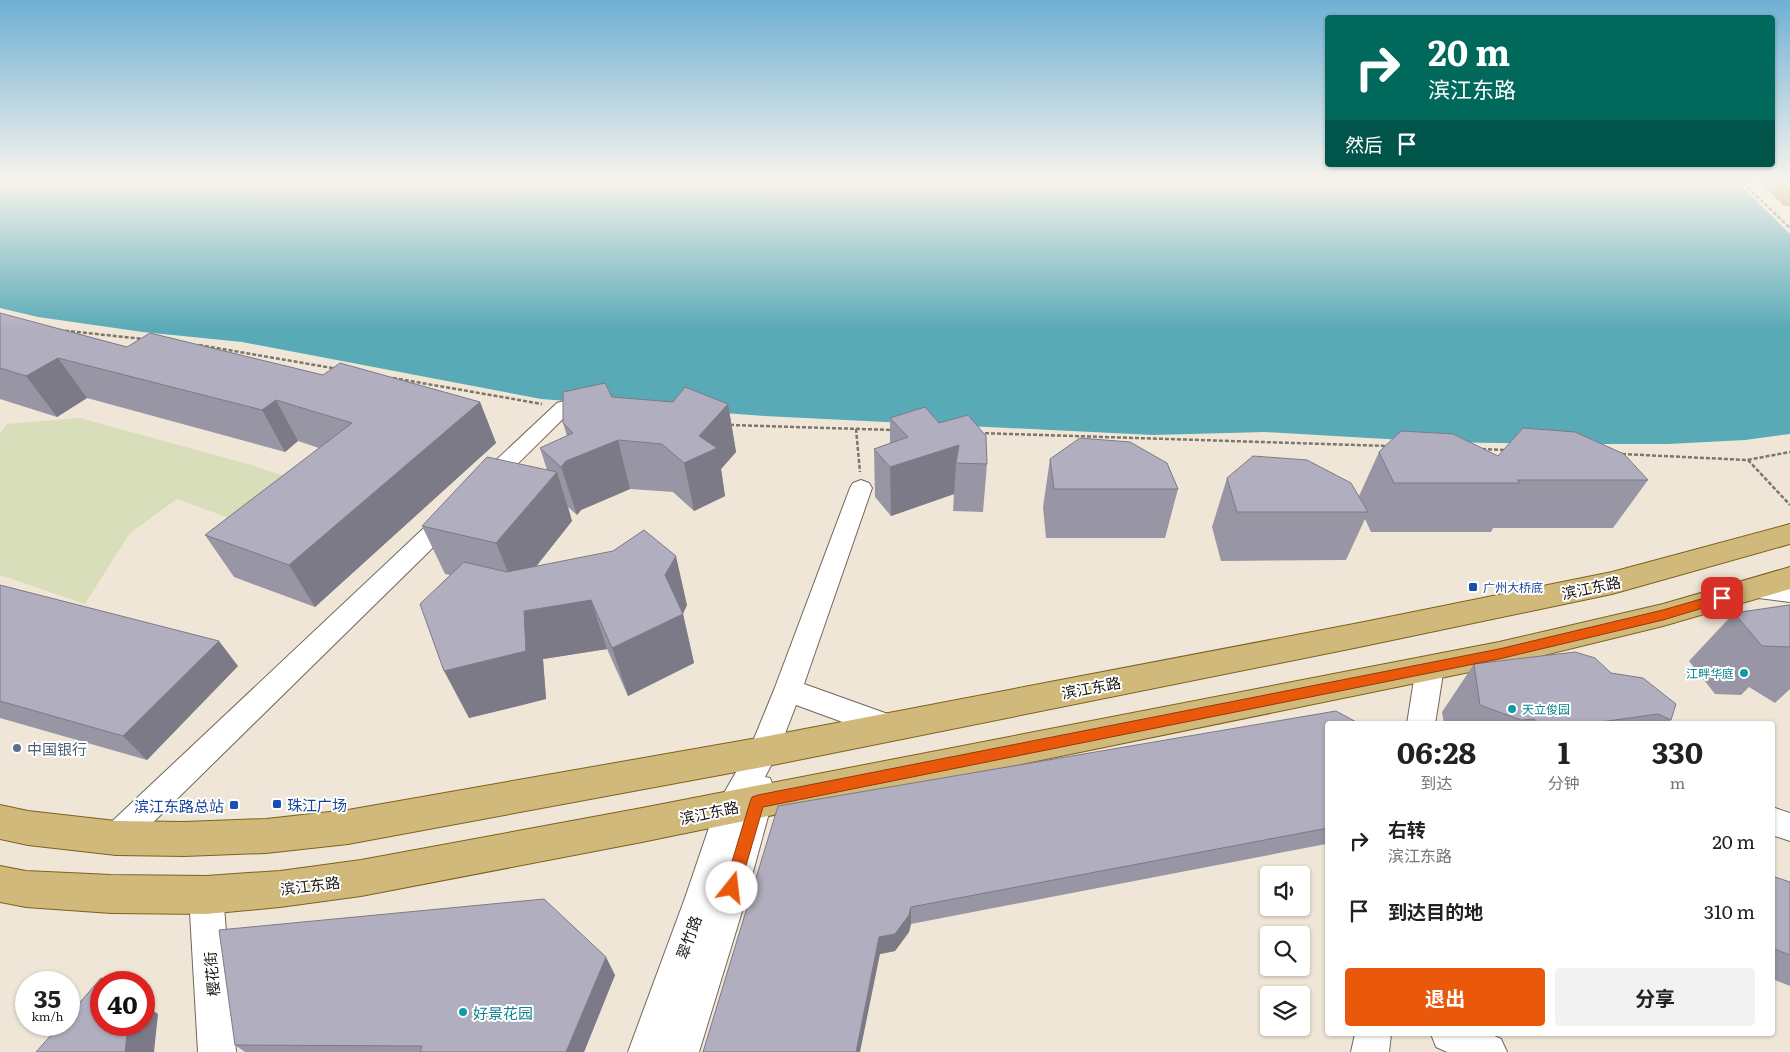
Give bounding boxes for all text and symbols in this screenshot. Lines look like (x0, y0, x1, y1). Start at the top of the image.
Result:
text: 20 m (1428, 25, 1510, 77)
icon: right (1345, 35, 1410, 100)
text: 滨江东路 (1428, 72, 1516, 105)
text: 然后 (1345, 130, 1383, 158)
icon: arrive (1393, 130, 1421, 158)
street label: 滨江东路 (1559, 570, 1623, 604)
pin (1701, 577, 1743, 619)
place label: 广州大桥底 (1483, 578, 1543, 596)
marker: 广州大桥底 (1467, 581, 1479, 593)
icon: arrive (1708, 584, 1736, 612)
place label: 江畔华庭 (1686, 664, 1734, 682)
marker: 江畔华庭 (1738, 667, 1750, 679)
street label: 滨江东路 (1059, 670, 1123, 704)
place label: 天立俊园 (1522, 700, 1570, 718)
marker: 天立俊园 (1506, 703, 1518, 715)
text: 06:28 (1397, 729, 1476, 773)
text: 1 (1558, 729, 1570, 773)
text: 330 (1652, 729, 1703, 773)
place label: 中国银行 (27, 737, 87, 760)
marker: 中国银行 (11, 742, 23, 754)
text: 到达 (1421, 770, 1453, 794)
text: 分钟 (1548, 770, 1580, 794)
text: m (1670, 770, 1685, 794)
place label: 珠江广场 (287, 793, 347, 816)
place label: 滨江东路总站 (134, 794, 224, 817)
street label: 滨江东路 (677, 795, 741, 829)
marker: 珠江广场 (271, 798, 283, 810)
marker: 滨江东路总站 (228, 799, 240, 811)
text: 右转 (1388, 815, 1426, 843)
icon: right (1345, 827, 1373, 855)
text: 20 m (1712, 827, 1755, 855)
text: 滨江东路 (1388, 843, 1452, 867)
position arrow (705, 861, 757, 913)
map controls (1260, 866, 1310, 1036)
button: sound (1260, 866, 1310, 916)
street label: 滨江东路 (279, 870, 341, 900)
icon: arrive (1345, 897, 1373, 925)
text: 到达目的地 (1388, 897, 1483, 925)
text: 310 m (1704, 897, 1755, 925)
street label: 翠竹路 (669, 912, 707, 962)
button: search (1260, 926, 1310, 976)
street label: 樱花街 (198, 951, 224, 997)
button: 退出 (1345, 968, 1545, 1026)
button: 分享 (1555, 968, 1755, 1026)
speed limit sign: 40 (90, 971, 155, 1036)
text: 35 (34, 979, 61, 1016)
button: layers (1260, 986, 1310, 1036)
place label: 好景花园 (473, 1001, 533, 1024)
marker: 好景花园 (457, 1006, 469, 1018)
text: km/h (32, 1007, 63, 1025)

